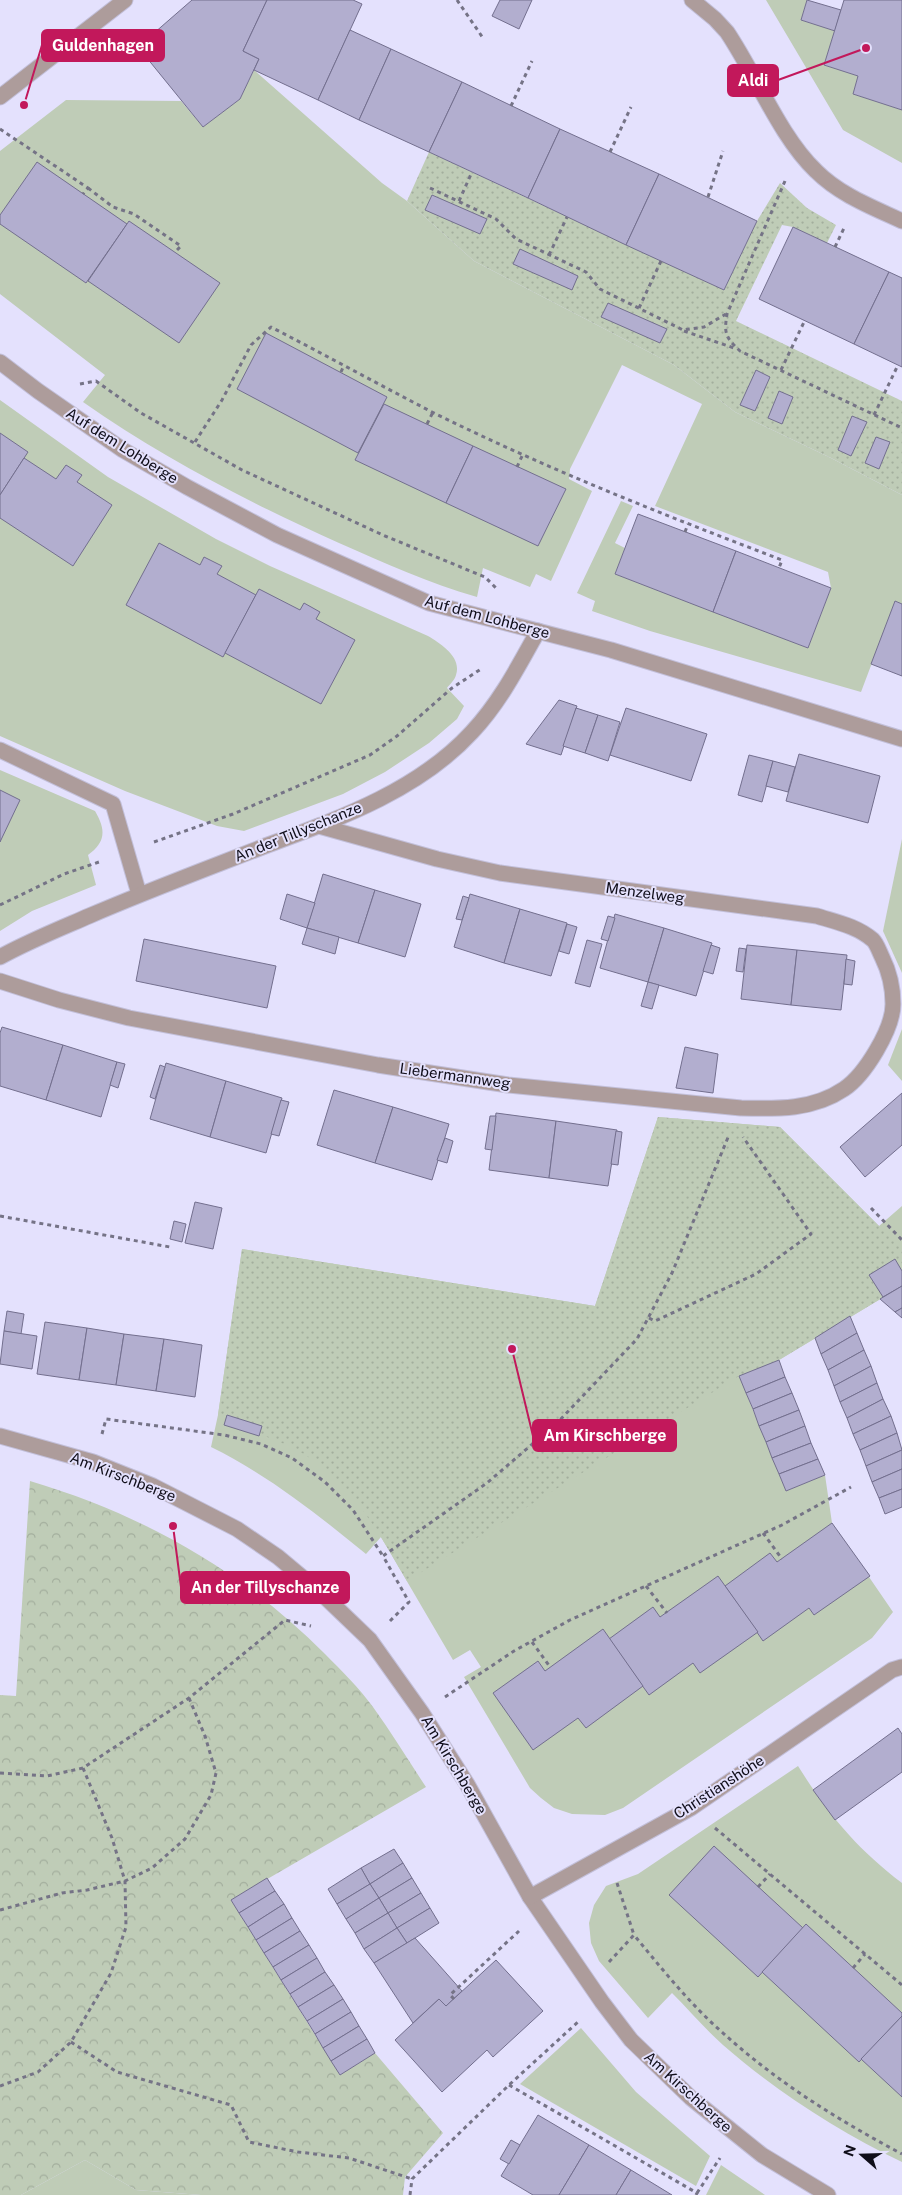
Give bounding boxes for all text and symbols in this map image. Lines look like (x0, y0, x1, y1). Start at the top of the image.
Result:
callout: Guldenhagen (42, 30, 164, 61)
text: Guldenhagen (52, 36, 154, 55)
callout: Aldi (728, 65, 778, 96)
text: Aldi (738, 71, 768, 90)
street label: Auf dem Lohberge (63, 404, 181, 487)
street label: Auf dem Lohberge (423, 592, 552, 641)
street label: An der Tillyschanze (232, 798, 364, 865)
street label: Menzelweg (605, 879, 686, 906)
street label: Liebermannweg (399, 1059, 512, 1092)
callout: Am Kirschberge (533, 1420, 676, 1451)
text: Am Kirschberge (543, 1426, 667, 1445)
street label: Am Kirschberge (68, 1449, 179, 1505)
callout: An der Tillyschanze (181, 1572, 349, 1603)
text: An der Tillyschanze (191, 1578, 339, 1597)
street label: Am Kirschberge (418, 1712, 491, 1817)
street label: Christianshöhe (670, 1751, 767, 1822)
street label: Am Kirschberge (641, 2048, 736, 2135)
north arrow (837, 2130, 887, 2180)
text: N (840, 2143, 859, 2158)

